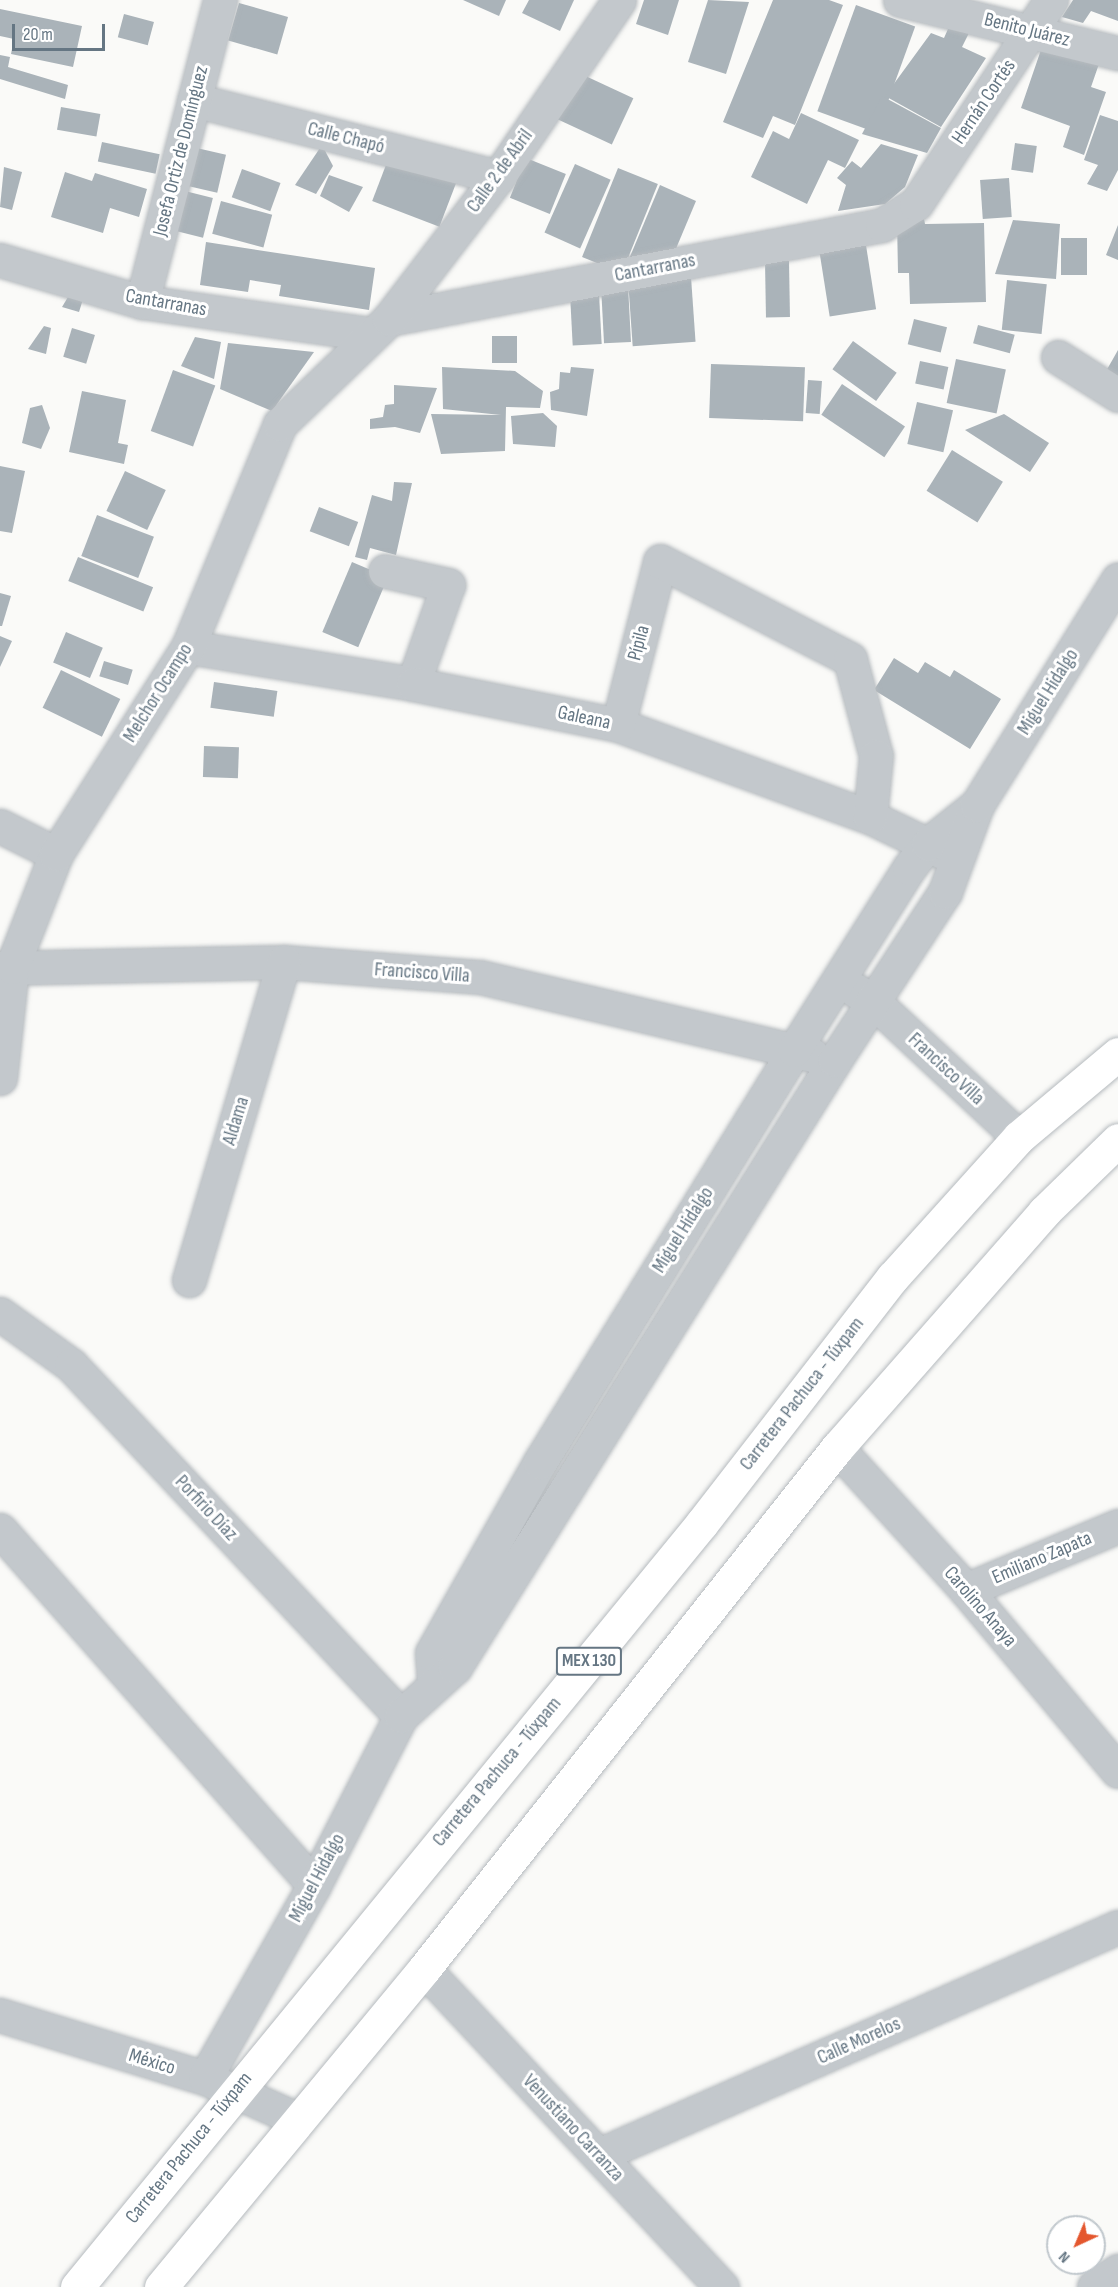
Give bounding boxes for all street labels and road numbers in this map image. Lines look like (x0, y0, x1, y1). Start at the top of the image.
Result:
street label: Benito Juárez (982, 8, 1072, 52)
street label: Hernán Cortés (947, 55, 1021, 149)
street label: Josefa Ortiz de Domínguez (148, 63, 214, 239)
street label: Calle Chapó (305, 117, 387, 159)
street label: Calle 2 de Abril (462, 125, 538, 217)
street label: Cantarranas (613, 248, 697, 288)
street label: Cantarranas (124, 284, 208, 322)
street label: Pípila (623, 623, 655, 663)
street label: Melchor Ocampo (118, 639, 198, 747)
street label: Miguel Hidalgo (1012, 645, 1084, 739)
street label: Galeana (555, 701, 613, 735)
street label: Francisco Villa (374, 958, 470, 988)
street label: Francisco Villa (903, 1028, 989, 1110)
street label: Aldama (217, 1094, 255, 1148)
street label: Miguel Hidalgo (647, 1183, 719, 1277)
street label: Carretera Pachuca - Túxpam (735, 1313, 869, 1475)
street label: Porfirio Díaz (170, 1470, 242, 1546)
street label: Emiliano Zapata (989, 1526, 1095, 1590)
street label: Carolino Anaya (939, 1562, 1021, 1652)
road number: MEX 130 (554, 1646, 624, 1676)
street label: Carretera Pachuca - Túxpam (427, 1692, 567, 1852)
street label: Miguel Hidalgo (284, 1830, 350, 1926)
street label: Calle Morelos (814, 2012, 904, 2070)
street label: México (126, 2044, 178, 2080)
street label: Carretera Pachuca - Túxpam (121, 2067, 257, 2229)
street label: Venustiano Carranza (517, 2070, 629, 2186)

